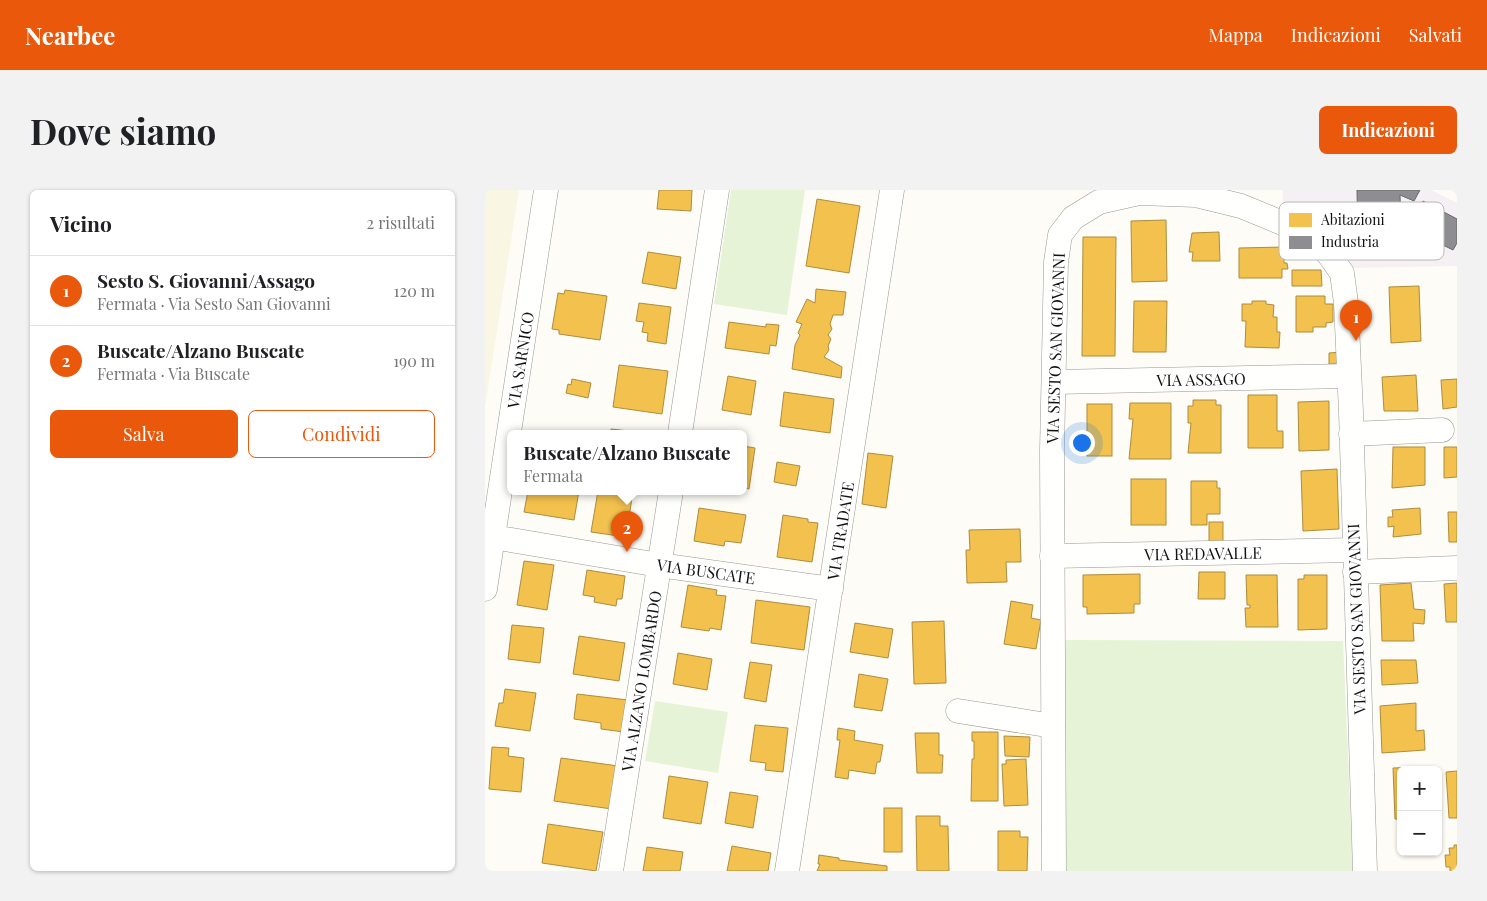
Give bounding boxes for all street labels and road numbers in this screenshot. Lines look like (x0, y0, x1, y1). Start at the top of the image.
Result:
street label: VIA SESTO SAN GIOVANNI (1041, 252, 1069, 445)
street label: VIA SARNICO (502, 310, 538, 411)
street label: VIA ASSAGO (1155, 368, 1246, 390)
street label: VIA TRADATE (822, 480, 858, 583)
street label: VIA SESTO SAN GIOVANNI (1342, 523, 1370, 716)
street label: VIA REDAVALLE (1143, 541, 1262, 565)
street label: VIA BUSCATE (655, 554, 756, 588)
street label: VIA ALZANO LOMBARDO (616, 589, 666, 774)

